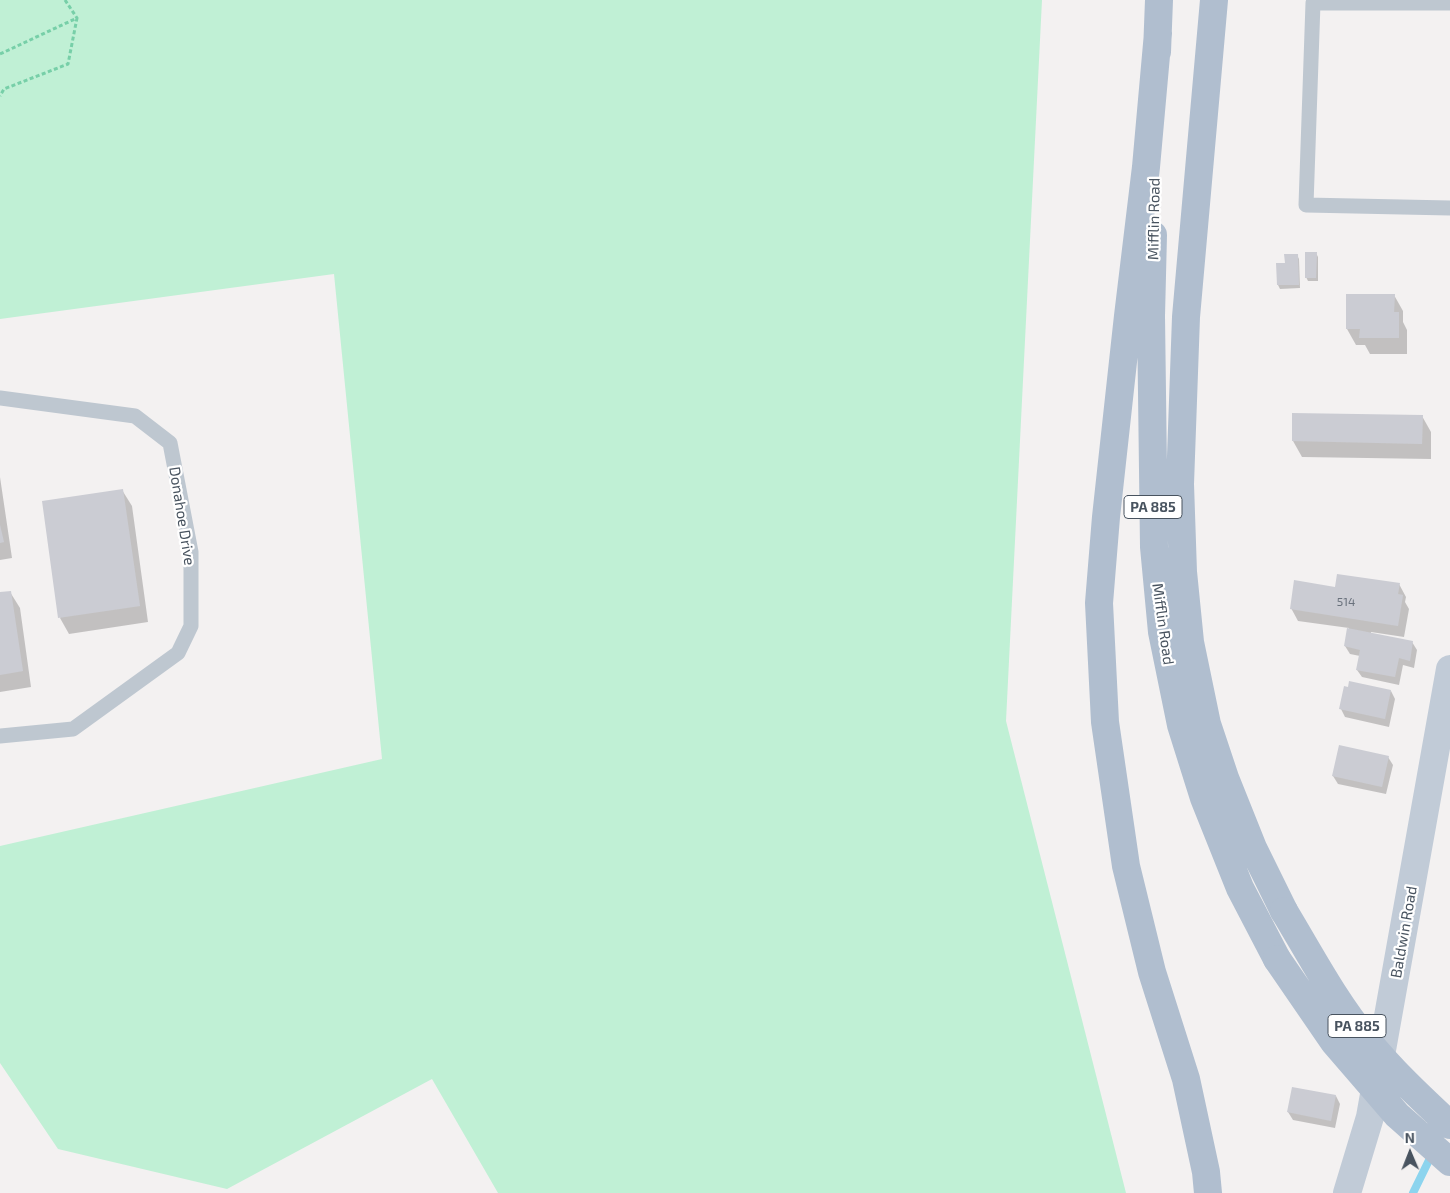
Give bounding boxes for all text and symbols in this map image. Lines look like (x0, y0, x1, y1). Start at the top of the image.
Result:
street label: Mifflin Road (1144, 178, 1164, 260)
street label: Donahoe Drive (165, 465, 199, 567)
road number: PA 885 (1124, 496, 1182, 518)
street label: Mifflin Road (1148, 582, 1178, 666)
house number: 514 (1337, 595, 1355, 609)
street label: Baldwin Road (1387, 885, 1421, 979)
road number: PA 885 (1328, 1014, 1386, 1038)
north arrow (1385, 1128, 1435, 1178)
text: N (1405, 1129, 1415, 1146)

